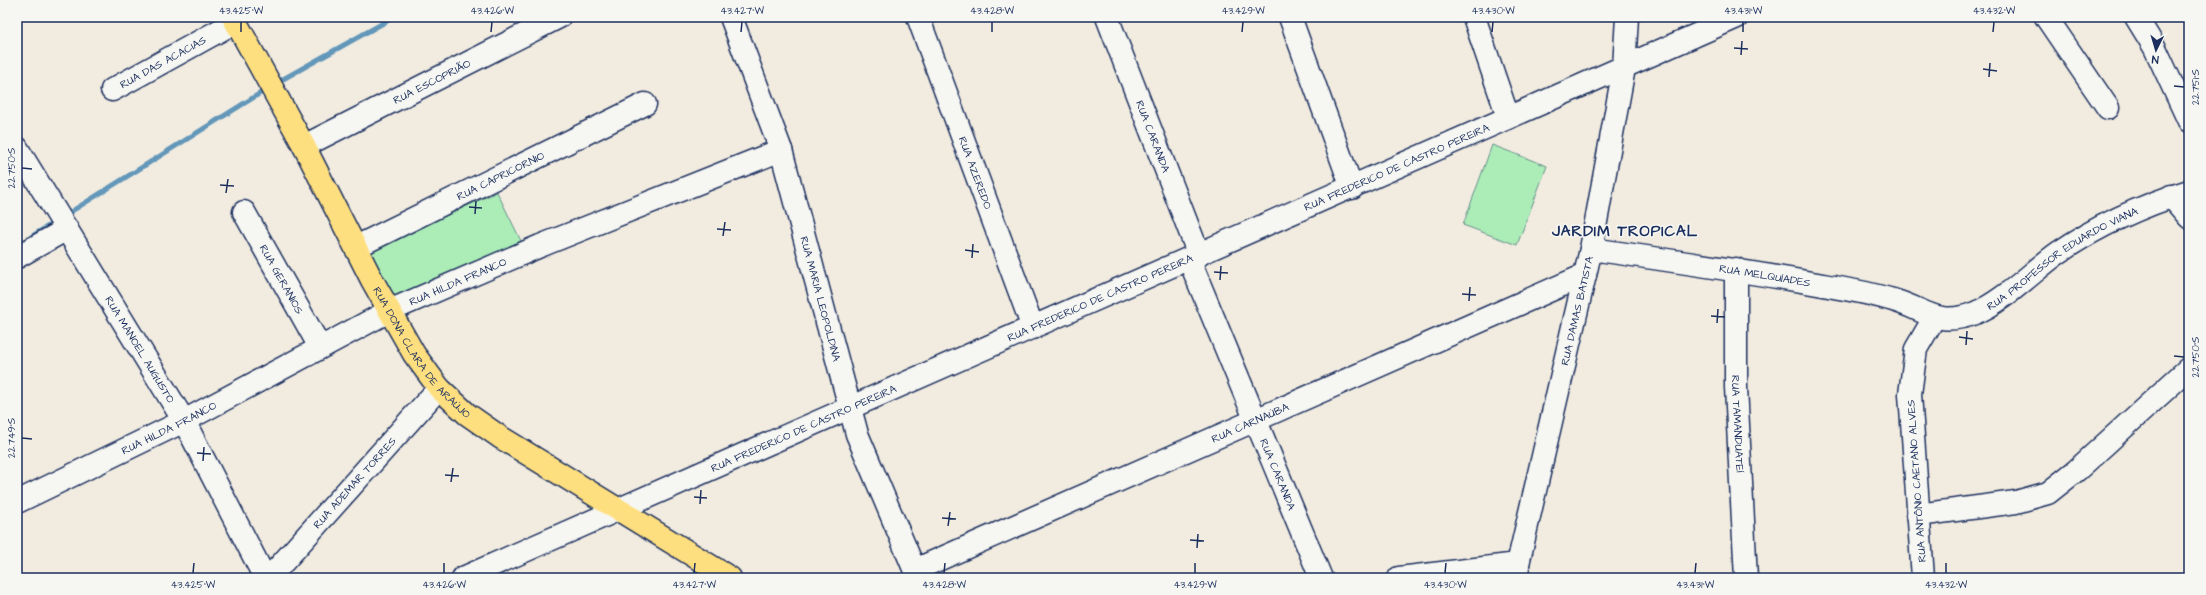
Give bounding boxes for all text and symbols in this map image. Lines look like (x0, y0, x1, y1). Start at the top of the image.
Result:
text: 43.425°W (219, 4, 264, 18)
text: 43.426°W (470, 4, 514, 18)
text: 43.427°W (720, 4, 764, 18)
text: 43.428°W (970, 4, 1015, 18)
text: 43.429°W (1221, 4, 1265, 18)
text: 43.430°W (1471, 4, 1515, 18)
text: 43.431°W (1724, 4, 1763, 18)
text: 43.432°W (1973, 4, 2016, 18)
north arrow (2136, 30, 2176, 70)
street label: RUA DAS ACACIAS (117, 32, 209, 92)
text: N (2151, 52, 2159, 67)
street label: RUA ESCOPRIÃO (390, 56, 474, 108)
text: 22.751°S (2189, 68, 2203, 105)
street label: RUA CARANDA (1132, 98, 1173, 175)
street label: RUA FREDERICO DE CASTRO PEREIRA (1302, 120, 1492, 215)
street label: RUA AZEREDO (955, 134, 996, 212)
text: 22.750°S (5, 147, 19, 189)
street label: RUA CAPRICORNIO (454, 148, 547, 204)
street label: RUA PROFESSOR EDUARDO VIANA (1984, 204, 2140, 314)
district label: JARDIM TROPICAL (1551, 221, 1698, 242)
street label: RUA MARIA LEOPOLDINA (796, 235, 844, 363)
street label: RUA GERANIOS (256, 242, 307, 317)
street label: RUA FREDERICO DE CASTRO PEREIRA (1005, 251, 1195, 345)
street label: RUA HILDA FRANCO (407, 254, 509, 309)
street label: RUA DAMAS BATISTA (1557, 255, 1597, 367)
street label: RUA MELQUÍADES (1718, 261, 1812, 291)
street label: RUA DONA CLARA DE ARAÚJO (369, 284, 474, 422)
street label: RUA MANOEL AUGUSTO (101, 293, 178, 406)
text: 22.750°S (2189, 336, 2203, 378)
street label: RUA TAMANDUATEÍ (1728, 375, 1748, 474)
street label: RUA FREDERICO DE CASTRO PEREIRA (709, 381, 899, 476)
street label: RUA HILDA FRANCO (119, 398, 220, 458)
street label: RUA CARNAÚBA (1209, 399, 1291, 447)
street label: RUA ANTÔNIO CAETANO ALVES (1903, 399, 1930, 563)
text: 22.749°S (5, 417, 19, 458)
street label: RUA ADEMAR TORRES (310, 434, 400, 532)
street label: RUA CARANDA (1256, 436, 1299, 513)
text: 43.425°W (171, 578, 216, 592)
text: 43.426°W (422, 578, 466, 592)
text: 43.427°W (672, 578, 716, 592)
text: 43.428°W (922, 578, 967, 592)
text: 43.429°W (1173, 578, 1217, 592)
text: 43.430°W (1423, 578, 1467, 592)
text: 43.431°W (1676, 578, 1715, 592)
text: 43.432°W (1925, 578, 1968, 592)

